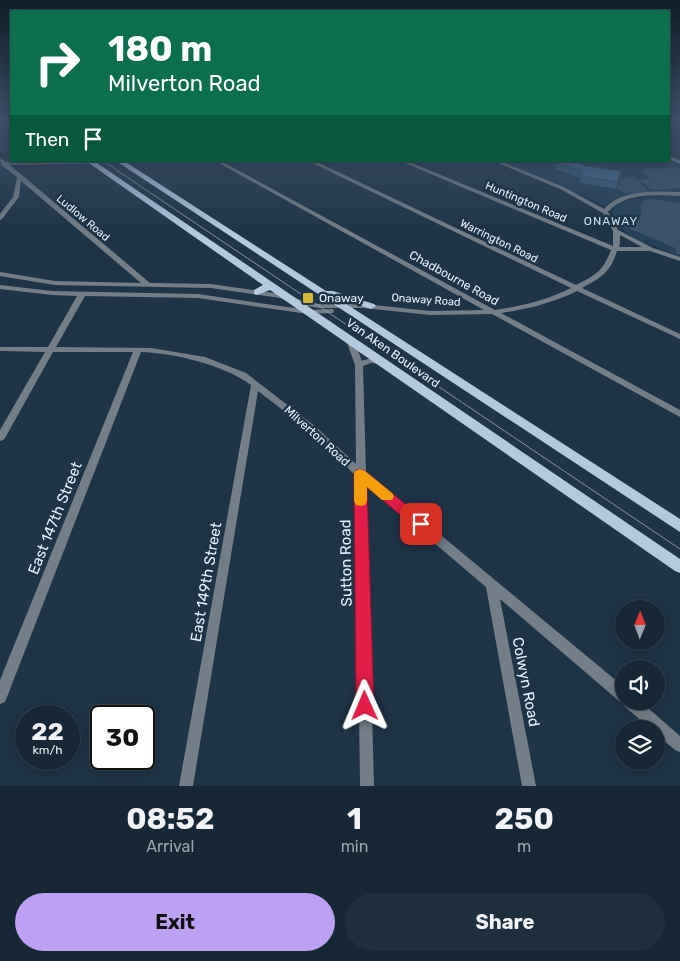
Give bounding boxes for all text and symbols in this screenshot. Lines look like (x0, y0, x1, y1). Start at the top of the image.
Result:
text: 180 m (108, 28, 212, 70)
icon: right (25, 30, 90, 95)
text: Milverton Road (108, 70, 261, 97)
icon: arrive (79, 125, 107, 153)
text: Then (25, 128, 69, 151)
street label: Huntington Road (483, 179, 569, 225)
street label: Ludlow Road (54, 192, 112, 244)
district label: ONAWAY (584, 214, 638, 228)
street label: Warrington Road (458, 217, 540, 265)
street label: Chadbourne Road (407, 248, 501, 308)
marker: Onaway (301, 291, 315, 305)
place label: Onaway (319, 291, 364, 305)
street label: Onaway Road (391, 291, 461, 309)
street label: Van Aken Boulevard (344, 316, 442, 390)
street label: Milverton Road (281, 403, 353, 469)
street label: East 147th Street (24, 459, 86, 577)
pin (400, 503, 442, 545)
icon: arrive (407, 510, 435, 538)
street label: Sutton Road (336, 519, 356, 607)
street label: East 149th Street (187, 521, 225, 643)
north arrow (615, 600, 665, 650)
map controls (615, 600, 665, 770)
street label: Colwyn Road (508, 636, 544, 728)
button: sound (615, 660, 665, 710)
position arrow (338, 679, 390, 731)
speed limit sign: 30 (90, 705, 155, 770)
text: 22 (31, 717, 64, 746)
button: layers (615, 720, 665, 770)
text: km/h (33, 743, 62, 757)
text: 08:52 (126, 801, 215, 837)
text: 1 (347, 801, 362, 837)
text: 250 (495, 801, 554, 837)
text: Arrival (146, 837, 194, 856)
text: min (341, 837, 368, 856)
text: m (517, 837, 531, 856)
button: Exit (15, 893, 335, 951)
button: Share (345, 893, 665, 951)

